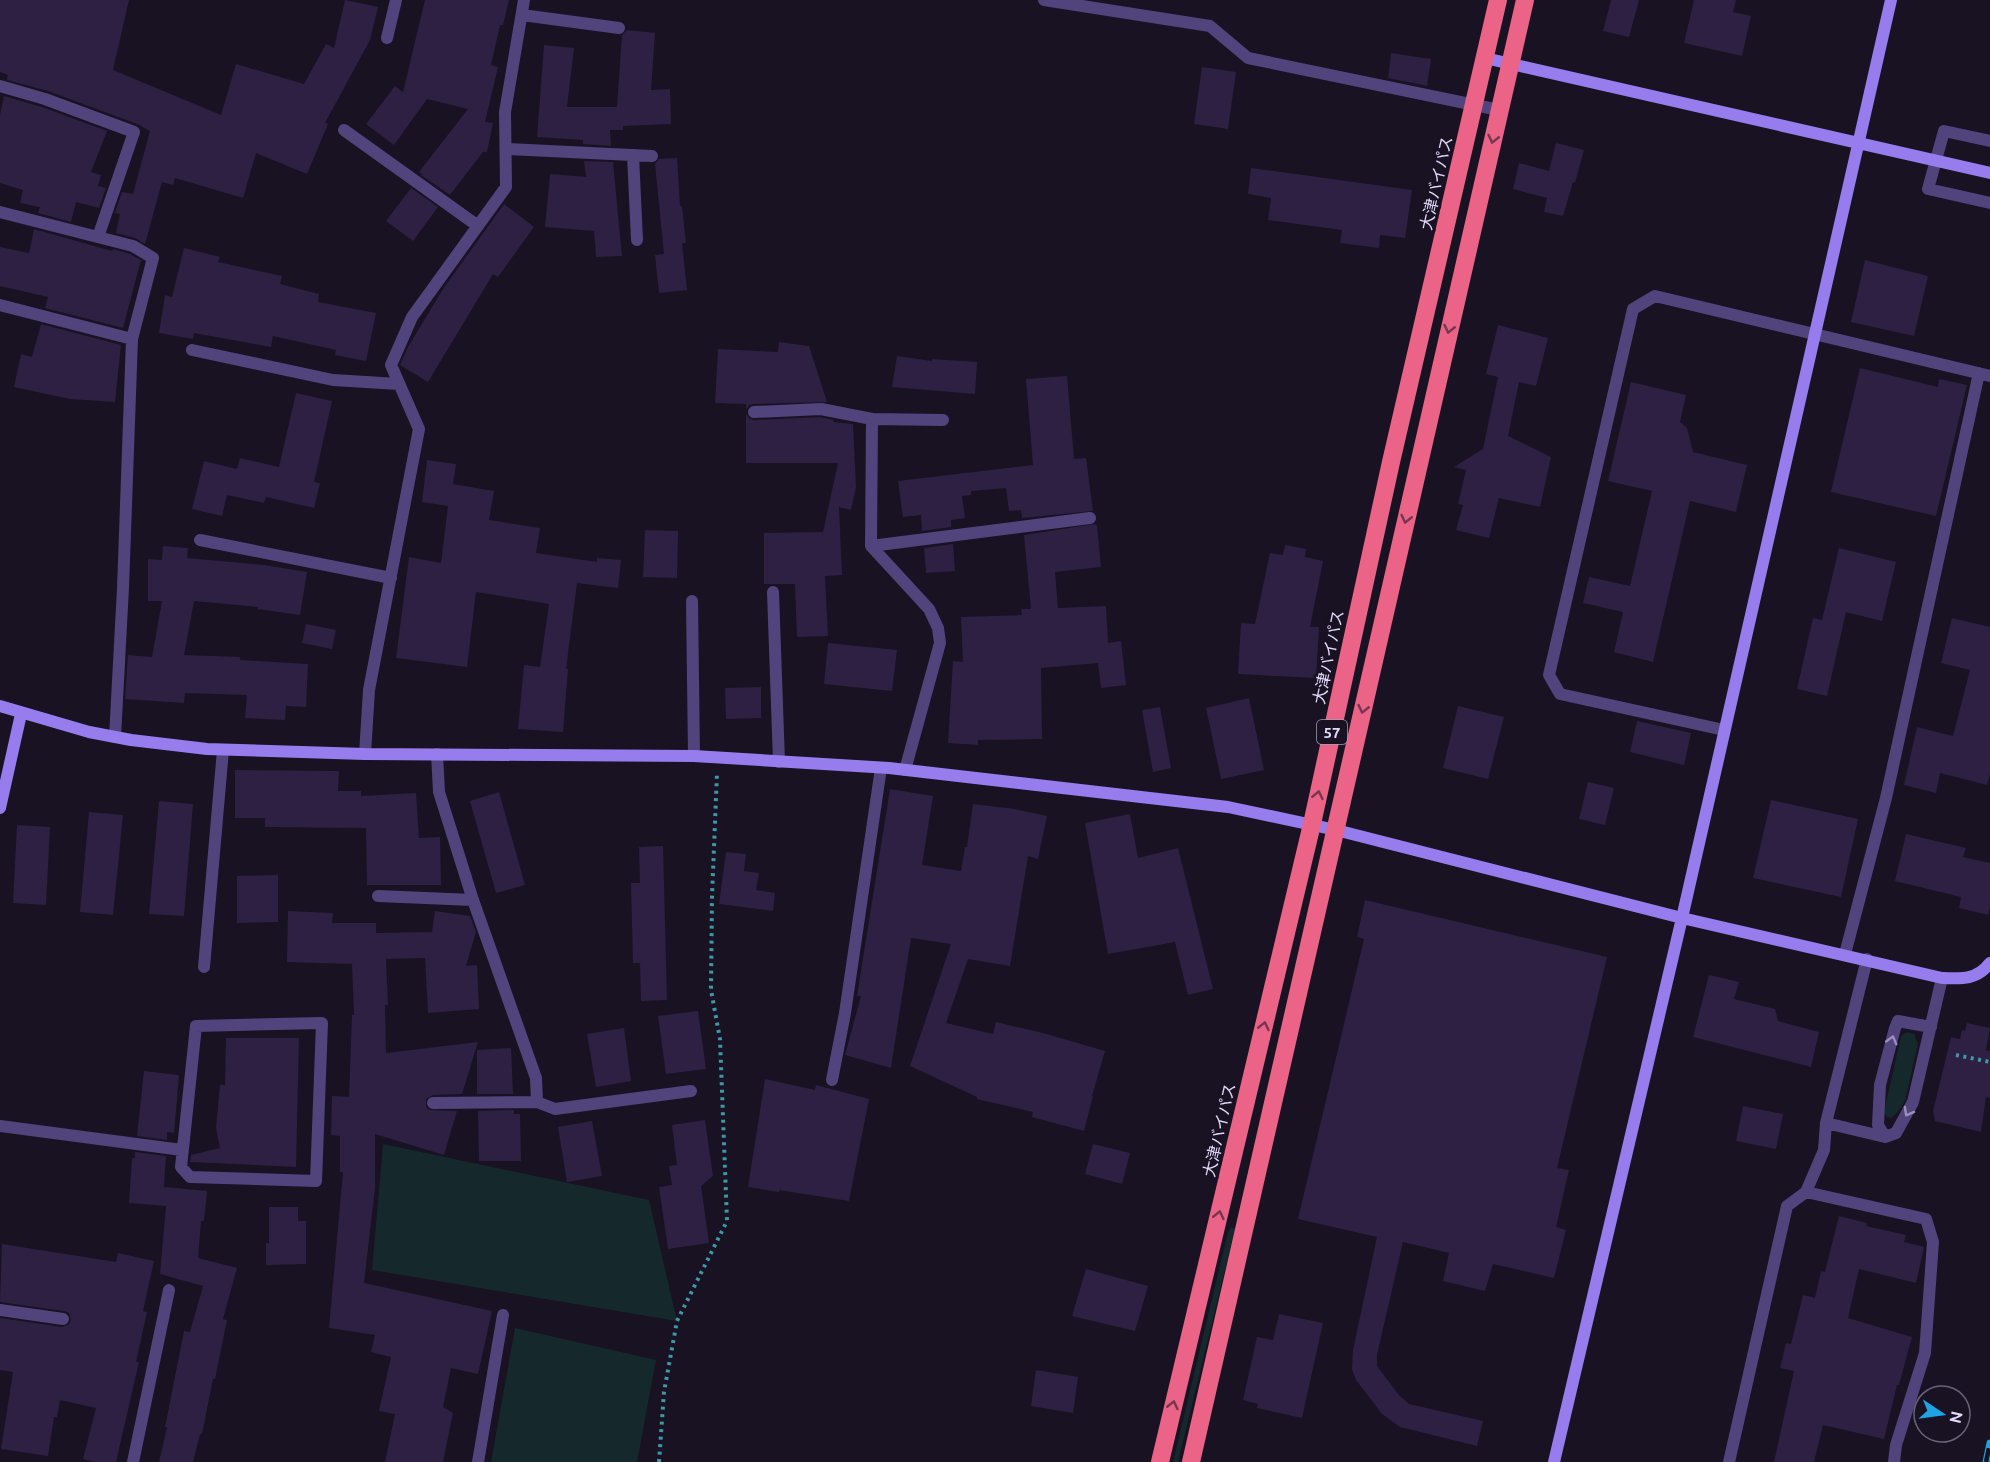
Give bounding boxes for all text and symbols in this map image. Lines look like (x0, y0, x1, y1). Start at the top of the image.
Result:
street label: 大津バイパス (1416, 134, 1456, 232)
one-way arrow (1487, 134, 1500, 144)
one-way arrow (1444, 324, 1457, 334)
one-way arrow (1401, 514, 1414, 524)
street label: 大津バイパス (1309, 608, 1347, 706)
one-way arrow (1357, 704, 1370, 714)
road number: 57 (1317, 720, 1347, 744)
one-way arrow (1311, 790, 1324, 800)
one-way arrow (1256, 1021, 1269, 1031)
one-way arrow (1885, 1035, 1897, 1046)
street label: 大津バイパス (1199, 1081, 1239, 1179)
one-way arrow (1904, 1105, 1915, 1116)
one-way arrow (1211, 1211, 1224, 1221)
north arrow (1912, 1384, 1972, 1444)
one-way arrow (1166, 1400, 1179, 1410)
text: N (1947, 1410, 1967, 1425)

